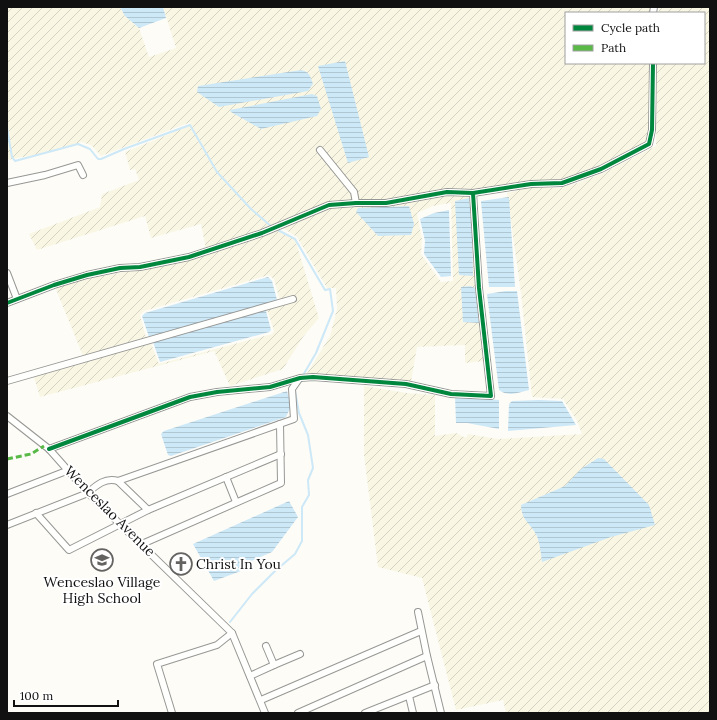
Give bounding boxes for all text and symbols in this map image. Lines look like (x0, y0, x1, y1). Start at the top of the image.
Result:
legend (565, 12, 705, 64)
text: Cycle path (601, 20, 660, 35)
text: Path (601, 40, 626, 55)
street label: Wenceslao Avenue (61, 462, 160, 561)
school or university icon: Wenceslao Village High School (89, 547, 115, 573)
church icon: Christ In You (168, 551, 194, 577)
place label: Christ In You (196, 555, 281, 573)
place label: Wenceslao Village High School (44, 573, 161, 607)
scale bar (14, 682, 118, 708)
text: 100 m (20, 688, 53, 703)

